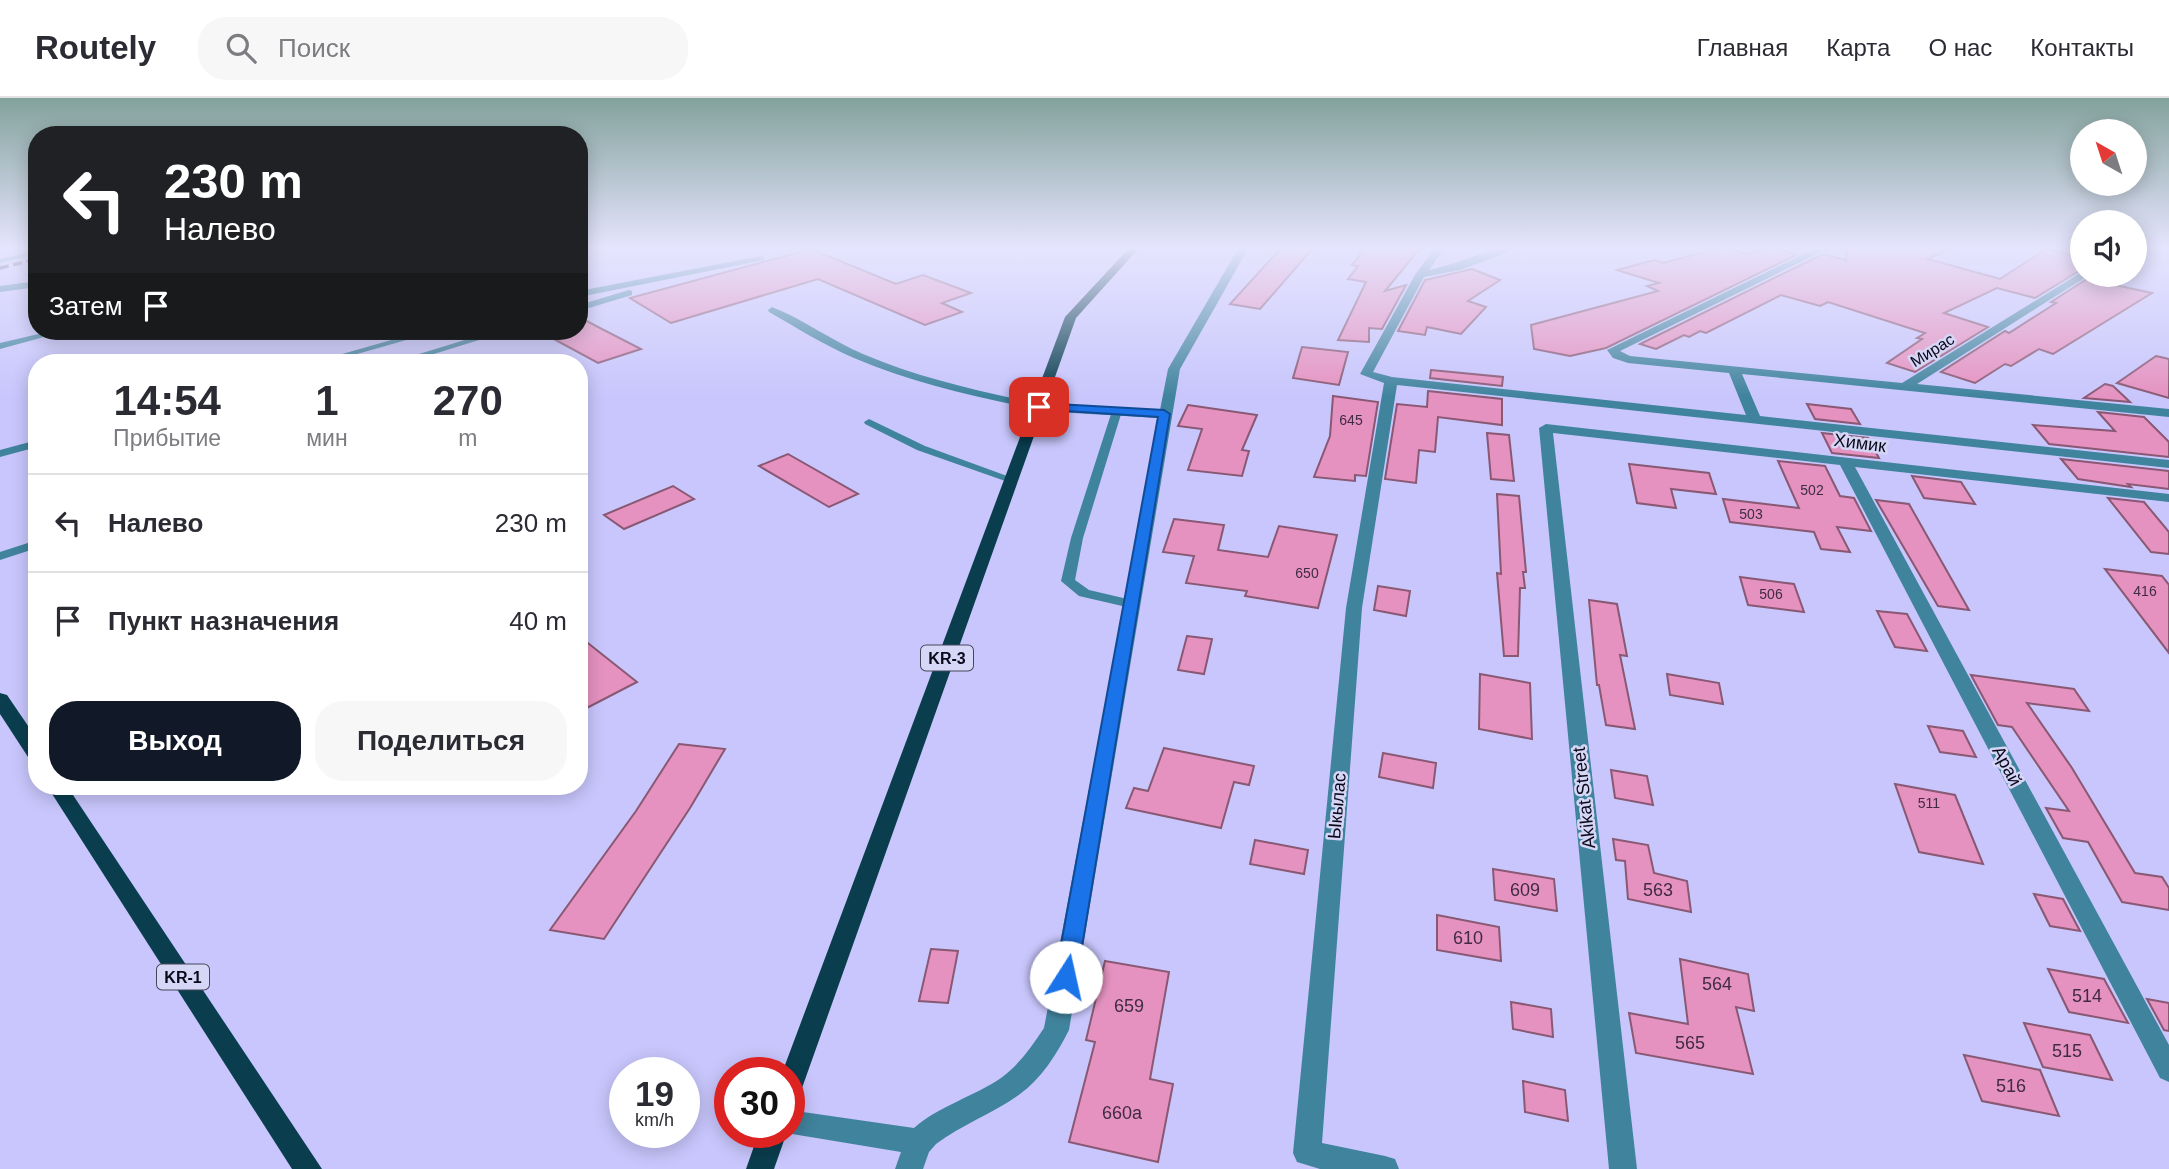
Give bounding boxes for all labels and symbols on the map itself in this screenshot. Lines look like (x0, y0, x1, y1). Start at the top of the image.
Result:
north arrow (2070, 119, 2147, 196)
street label: Мирас (1907, 330, 1957, 370)
pin (1009, 377, 1069, 437)
house number: 645 (1339, 412, 1363, 428)
street label: Химик (1833, 430, 1887, 456)
house number: 502 (1800, 482, 1824, 498)
house number: 503 (1739, 506, 1763, 522)
house number: 650 (1295, 565, 1319, 581)
house number: 416 (2133, 583, 2157, 599)
house number: 506 (1759, 586, 1783, 602)
road number: KR-3 (921, 646, 973, 670)
street label: Арай (1988, 743, 2026, 789)
street label: Akikat Street (1569, 746, 1599, 850)
street label: Ыкылас (1324, 772, 1350, 840)
house number: 511 (1918, 795, 1940, 811)
house number: 609 (1510, 880, 1540, 900)
house number: 563 (1643, 880, 1673, 900)
house number: 610 (1453, 928, 1483, 948)
position arrow (1029, 940, 1103, 1014)
road number: KR-1 (157, 964, 209, 990)
house number: 564 (1702, 974, 1732, 994)
house number: 514 (2072, 986, 2102, 1006)
house number: 659 (1114, 996, 1144, 1016)
house number: 565 (1675, 1033, 1705, 1053)
house number: 515 (2052, 1041, 2082, 1061)
speed limit sign: 30 (714, 1057, 805, 1148)
house number: 516 (1996, 1076, 2026, 1096)
house number: 660а (1102, 1103, 1143, 1123)

